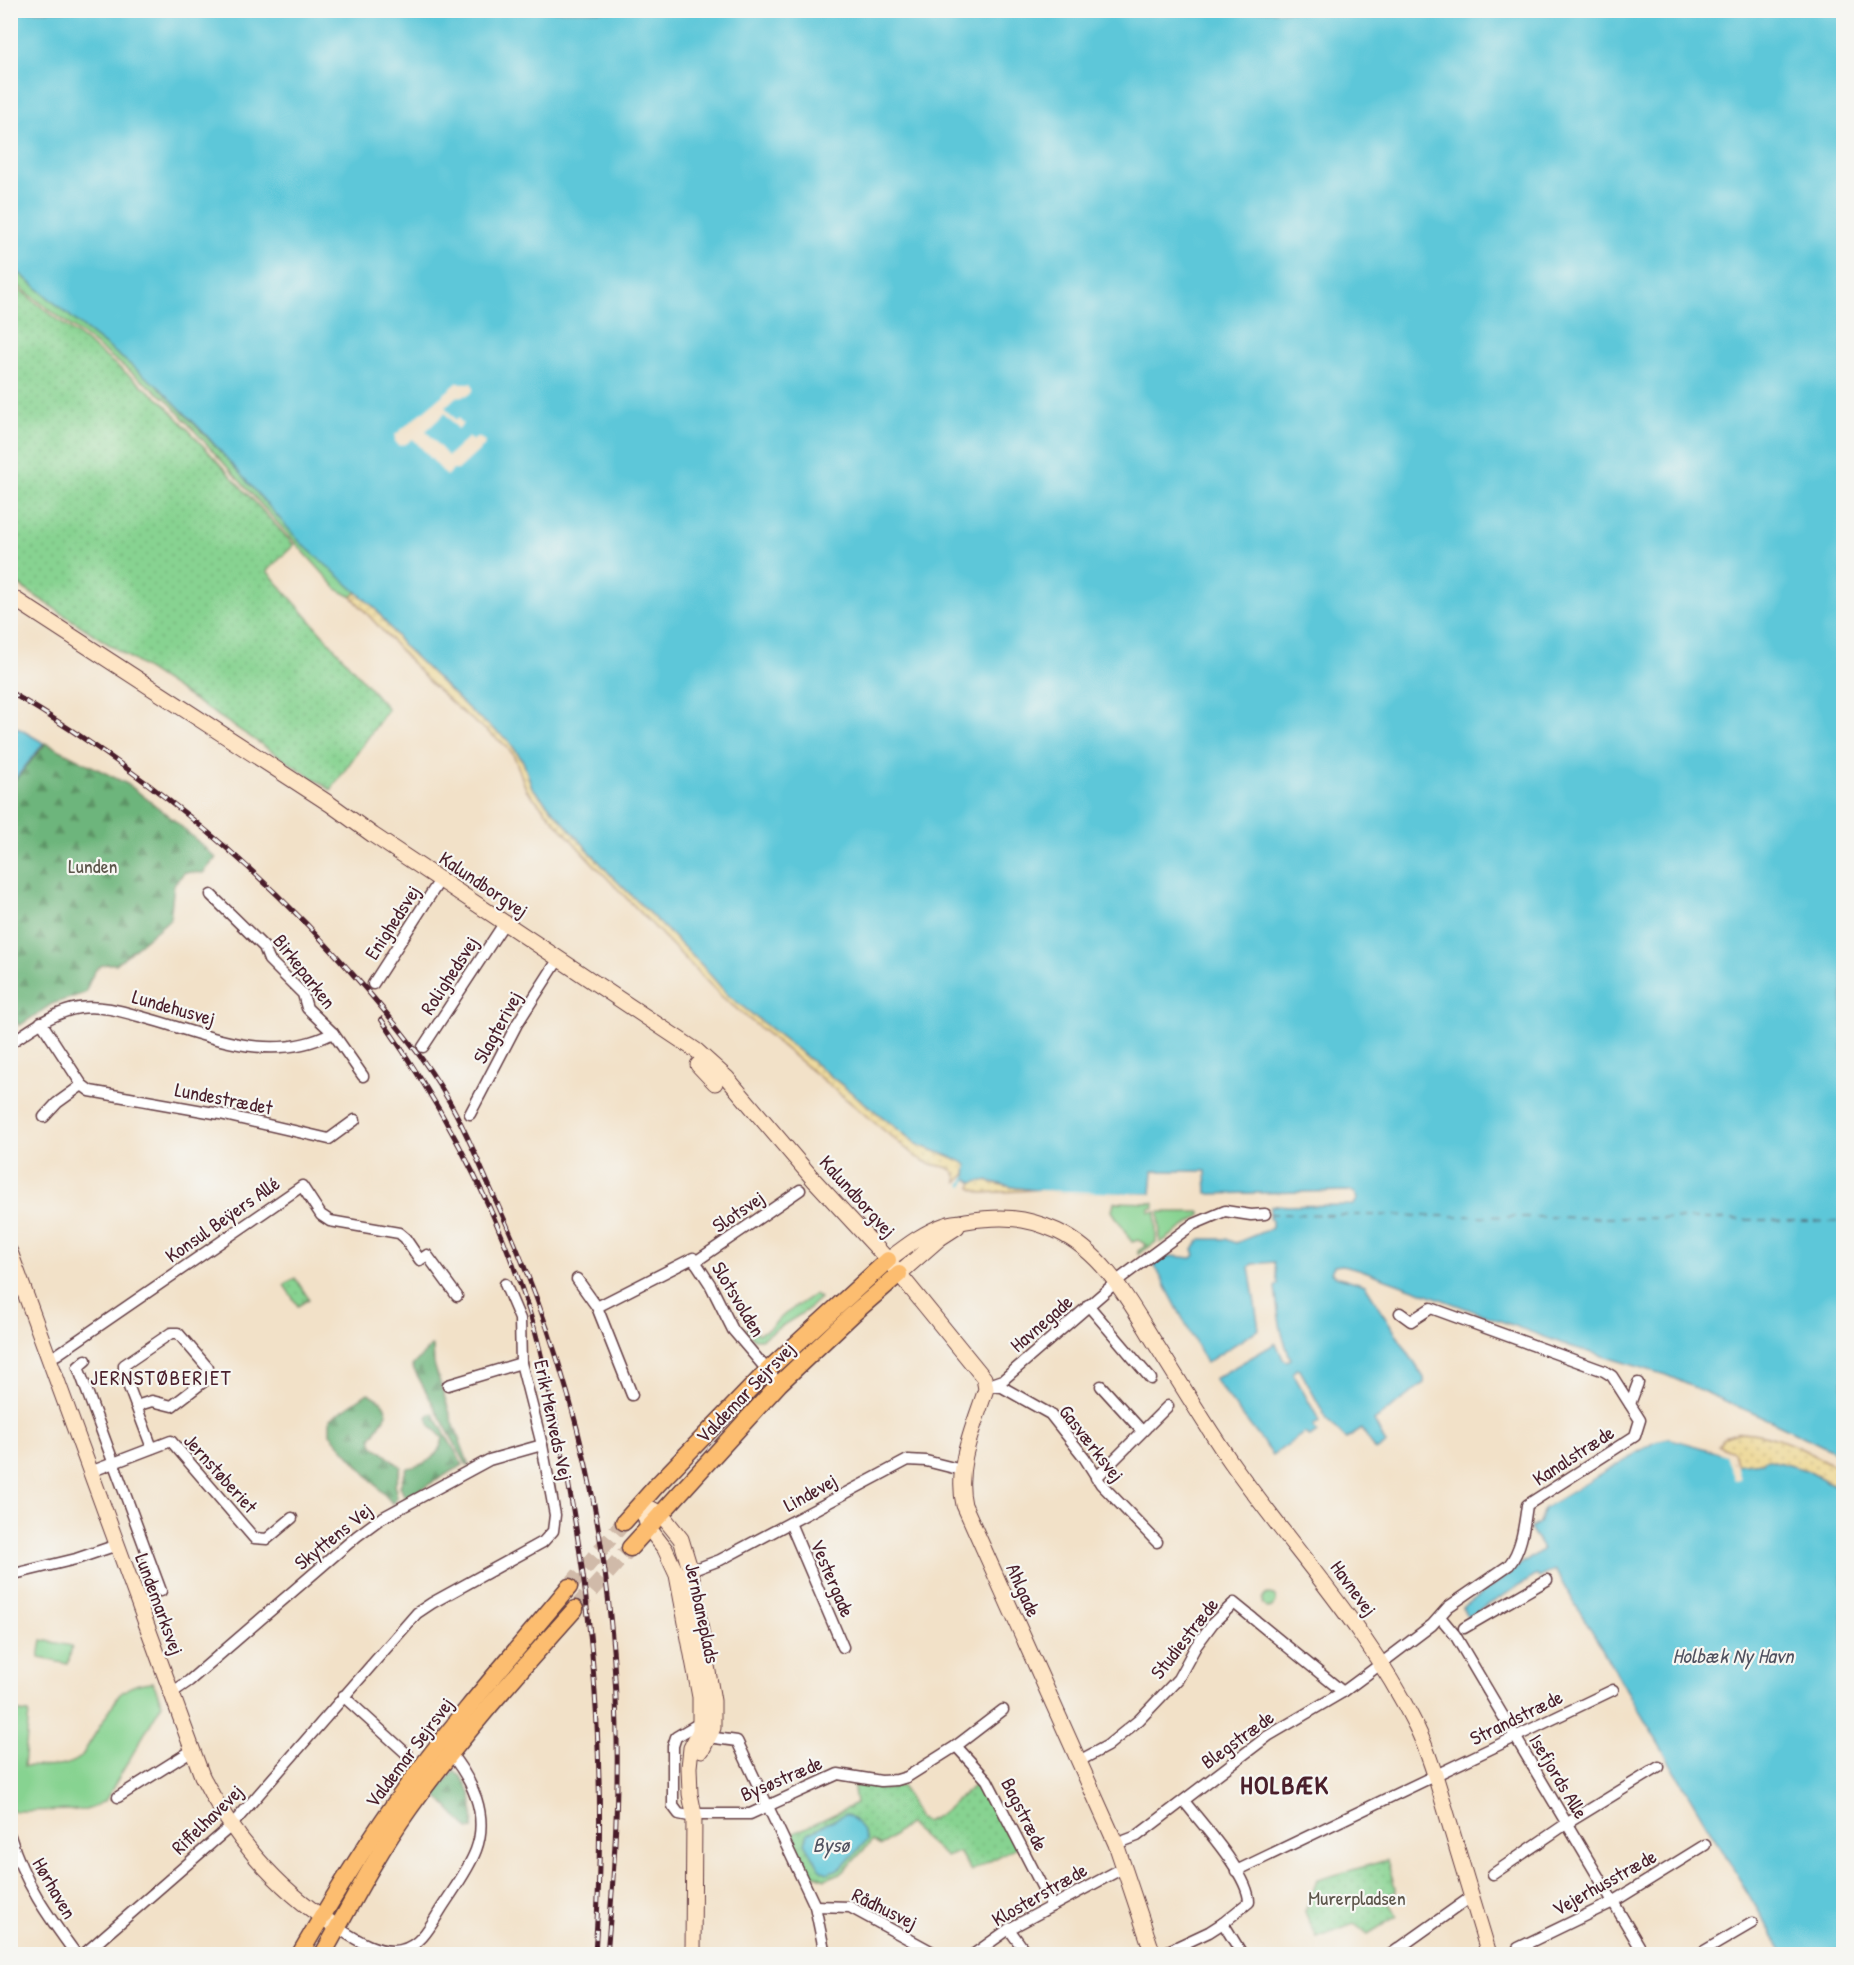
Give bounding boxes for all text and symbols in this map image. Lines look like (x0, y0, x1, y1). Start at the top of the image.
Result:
street label: Kalundborgvej (434, 844, 534, 924)
park label: Lunden (68, 852, 118, 879)
street label: Enighedsvej (358, 880, 426, 964)
street label: Birkeparken (267, 928, 343, 1014)
street label: Rolighedsvej (414, 931, 484, 1019)
street label: Lundehusvej (129, 982, 219, 1032)
street label: Slagterivej (466, 986, 528, 1068)
street label: Lundestrædet (173, 1075, 276, 1121)
street label: Kalundborgvej (814, 1149, 902, 1243)
street label: Konsul Beÿers Allé (159, 1169, 285, 1269)
street label: Slotsvej (706, 1184, 770, 1238)
street label: Slotsvolden (706, 1256, 772, 1342)
street label: Havnegade (1004, 1288, 1078, 1358)
street label: Valdemar Sejrsvej (690, 1335, 800, 1449)
street label: Erik Menveds Vej (528, 1357, 580, 1483)
district label: JERNSTØBERIET (90, 1363, 232, 1392)
street label: Gasværksvej (1053, 1399, 1131, 1487)
street label: Kanalstræde (1527, 1419, 1619, 1491)
street label: Jernstøberiet (178, 1427, 265, 1519)
street label: Lindevej (778, 1466, 842, 1518)
street label: Skyttens Vej (288, 1496, 378, 1576)
street label: Vestergade (805, 1535, 861, 1621)
street label: Lundemarksvej (129, 1550, 191, 1658)
street label: Havnevej (1325, 1555, 1383, 1621)
street label: Ahlgade (1000, 1559, 1048, 1621)
street label: Jernbaneplads (679, 1560, 727, 1666)
street label: Studiestræde (1144, 1592, 1224, 1684)
water label: Holbæk Ny Havn (1672, 1641, 1795, 1670)
street label: Strandstræde (1465, 1683, 1567, 1751)
street label: Valdemar Sejrsvej (359, 1691, 459, 1813)
street label: Blegstræde (1195, 1703, 1279, 1775)
street label: Isefjords Alle (1523, 1729, 1595, 1823)
street label: Bysøstræde (736, 1749, 826, 1807)
district label: HOLBÆK (1240, 1767, 1330, 1802)
street label: Bagstræde (995, 1773, 1055, 1855)
street label: Riffelhavevej (165, 1778, 249, 1860)
water label: Bysø (813, 1830, 850, 1859)
street label: Vejerhusstræde (1547, 1842, 1661, 1922)
street label: Hørhaven (27, 1852, 83, 1924)
street label: Klosterstræde (986, 1856, 1092, 1932)
street label: Rådhusvej (848, 1881, 922, 1935)
park label: Murerpladsen (1308, 1884, 1406, 1911)

